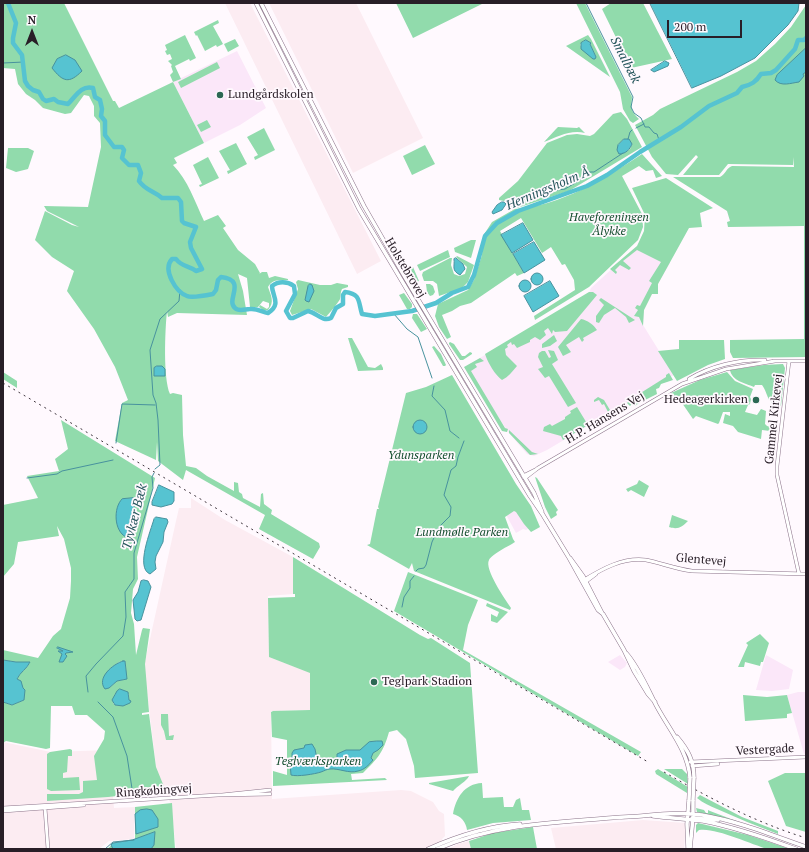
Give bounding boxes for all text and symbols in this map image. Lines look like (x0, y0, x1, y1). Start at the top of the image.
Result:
north arrow (12, 12, 52, 52)
scale bar (669, 12, 744, 38)
text: N (28, 13, 36, 27)
text: 200 m (674, 19, 706, 34)
water label: Smalbæk (607, 34, 643, 86)
place label: Lundgårdskolen (228, 88, 314, 102)
marker: Lundgårdskolen (215, 90, 225, 100)
water label: Herningsholm Å (504, 164, 592, 214)
park label: Haveforeningen Ålykke (569, 211, 649, 239)
street label: Holstebrovej (381, 235, 429, 301)
street label: Gammel Kirkevej (762, 373, 786, 465)
street label: H.P. Hansens Vej (563, 389, 647, 447)
place label: Hedeagerkirken (664, 393, 748, 407)
marker: Hedeagerkirken (751, 395, 761, 405)
park label: Ydunsparken (388, 449, 454, 463)
water label: Tyvkær Bæk (119, 482, 151, 552)
park label: Lundmølle Parken (416, 526, 508, 540)
street label: Glentevej (675, 551, 727, 569)
place label: Teglpark Stadion (382, 675, 472, 689)
marker: Teglpark Stadion (369, 677, 379, 687)
street label: Vestergade (735, 741, 795, 759)
park label: Teglværksparken (275, 755, 361, 769)
street label: Ringkøbingvej (115, 781, 193, 801)

